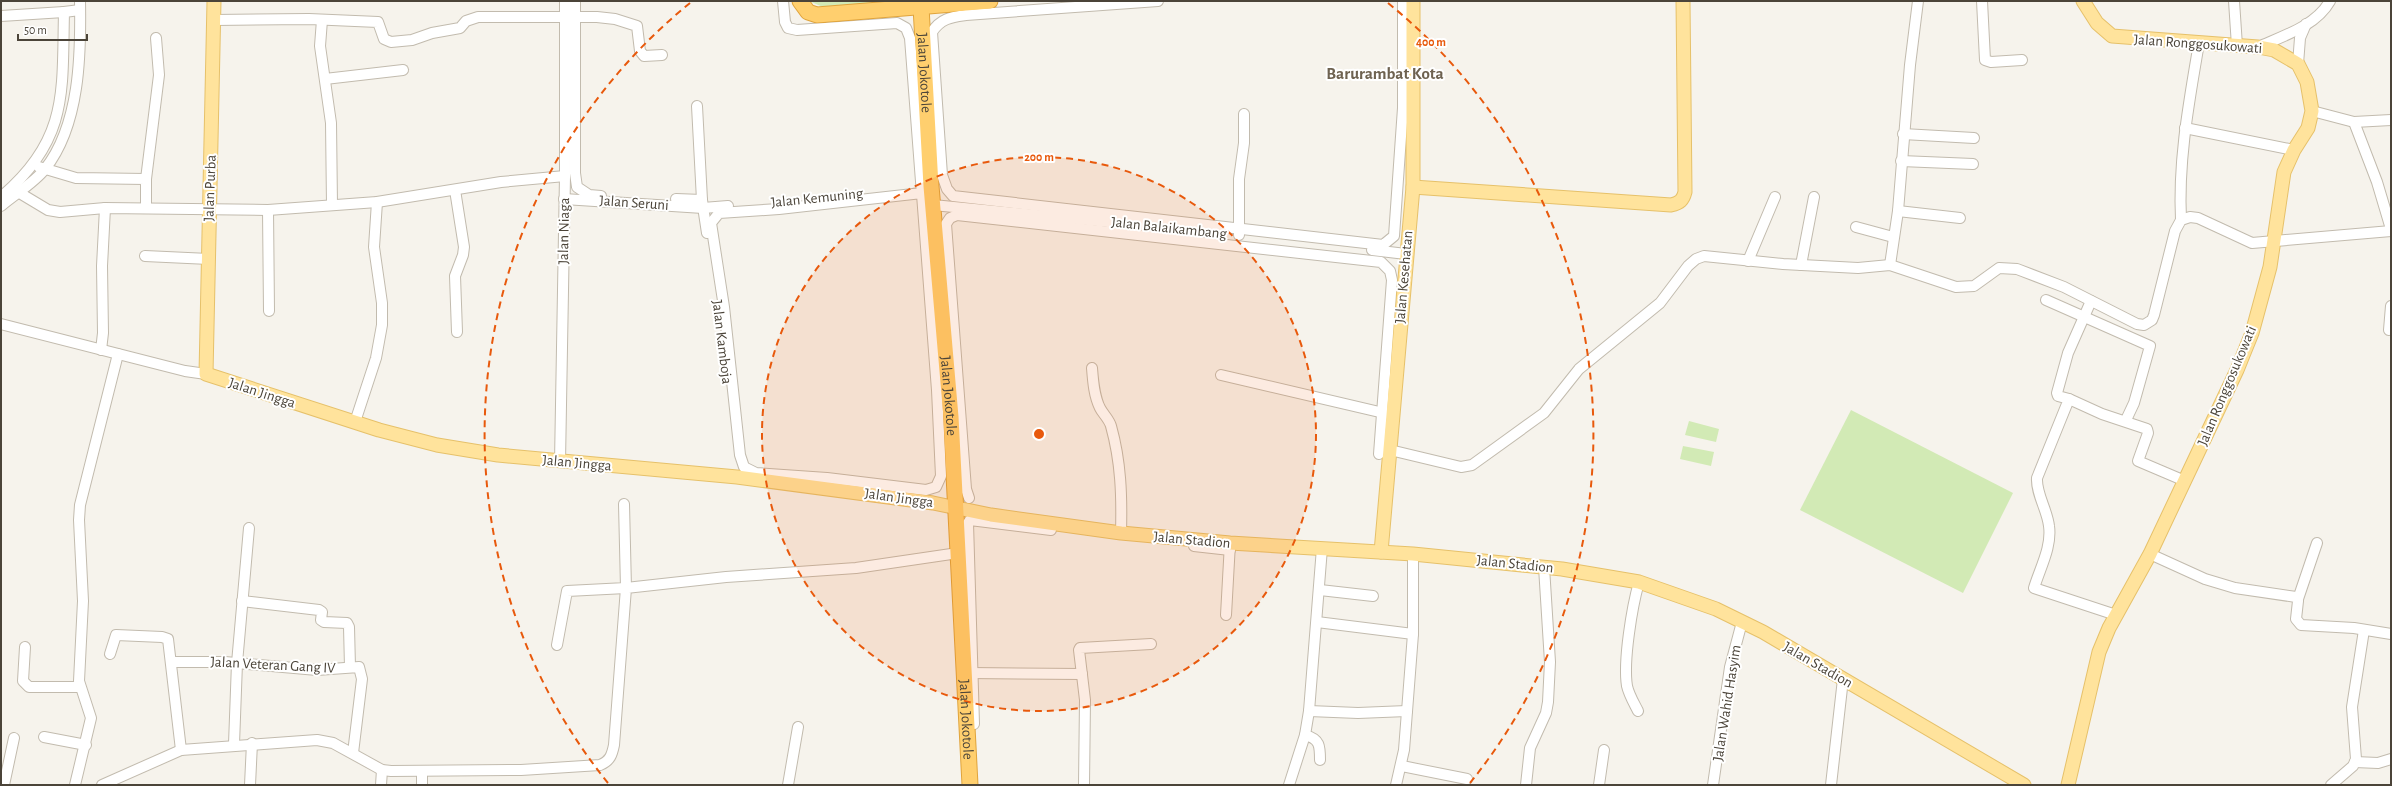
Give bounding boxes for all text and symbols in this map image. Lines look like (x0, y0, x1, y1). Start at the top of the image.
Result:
scale bar (18, 16, 87, 42)
text: 50 m (24, 24, 47, 36)
street label: Jalan Jokotole (915, 32, 934, 114)
street label: Jalan Ronggosukowati (2133, 32, 2263, 56)
text: 400 m (1416, 36, 1446, 48)
district label: Barurambat Kota (1326, 65, 1444, 82)
text: 200 m (1024, 151, 1054, 163)
street label: Jalan Purba (201, 154, 219, 222)
street label: Jalan Kemuning (770, 186, 865, 210)
street label: Jalan Seruni (599, 193, 669, 213)
street label: Jalan Niaga (556, 197, 572, 265)
street label: Jalan Balaikambang (1110, 214, 1228, 242)
street label: Jalan Kesehatan (1392, 230, 1416, 324)
street label: Jalan Kamboja (709, 299, 735, 385)
street label: Jalan Ronggosukowati (2195, 324, 2259, 448)
street label: Jalan Jokotole (938, 355, 959, 436)
street label: Jalan Jingga (227, 375, 297, 411)
centre of rings (1032, 427, 1046, 441)
street label: Jalan Jingga (542, 453, 612, 473)
street label: Jalan Jingga (864, 486, 934, 510)
street label: Jalan Stadion (1153, 529, 1231, 551)
street label: Jalan Stadion (1476, 553, 1554, 575)
street label: Jalan Stadion (1781, 639, 1855, 691)
street label: Jalan Wahid Hasyim (1710, 644, 1744, 762)
street label: Jalan Veteran Gang IV (210, 654, 336, 676)
street label: Jalan Jokotole (957, 679, 976, 760)

